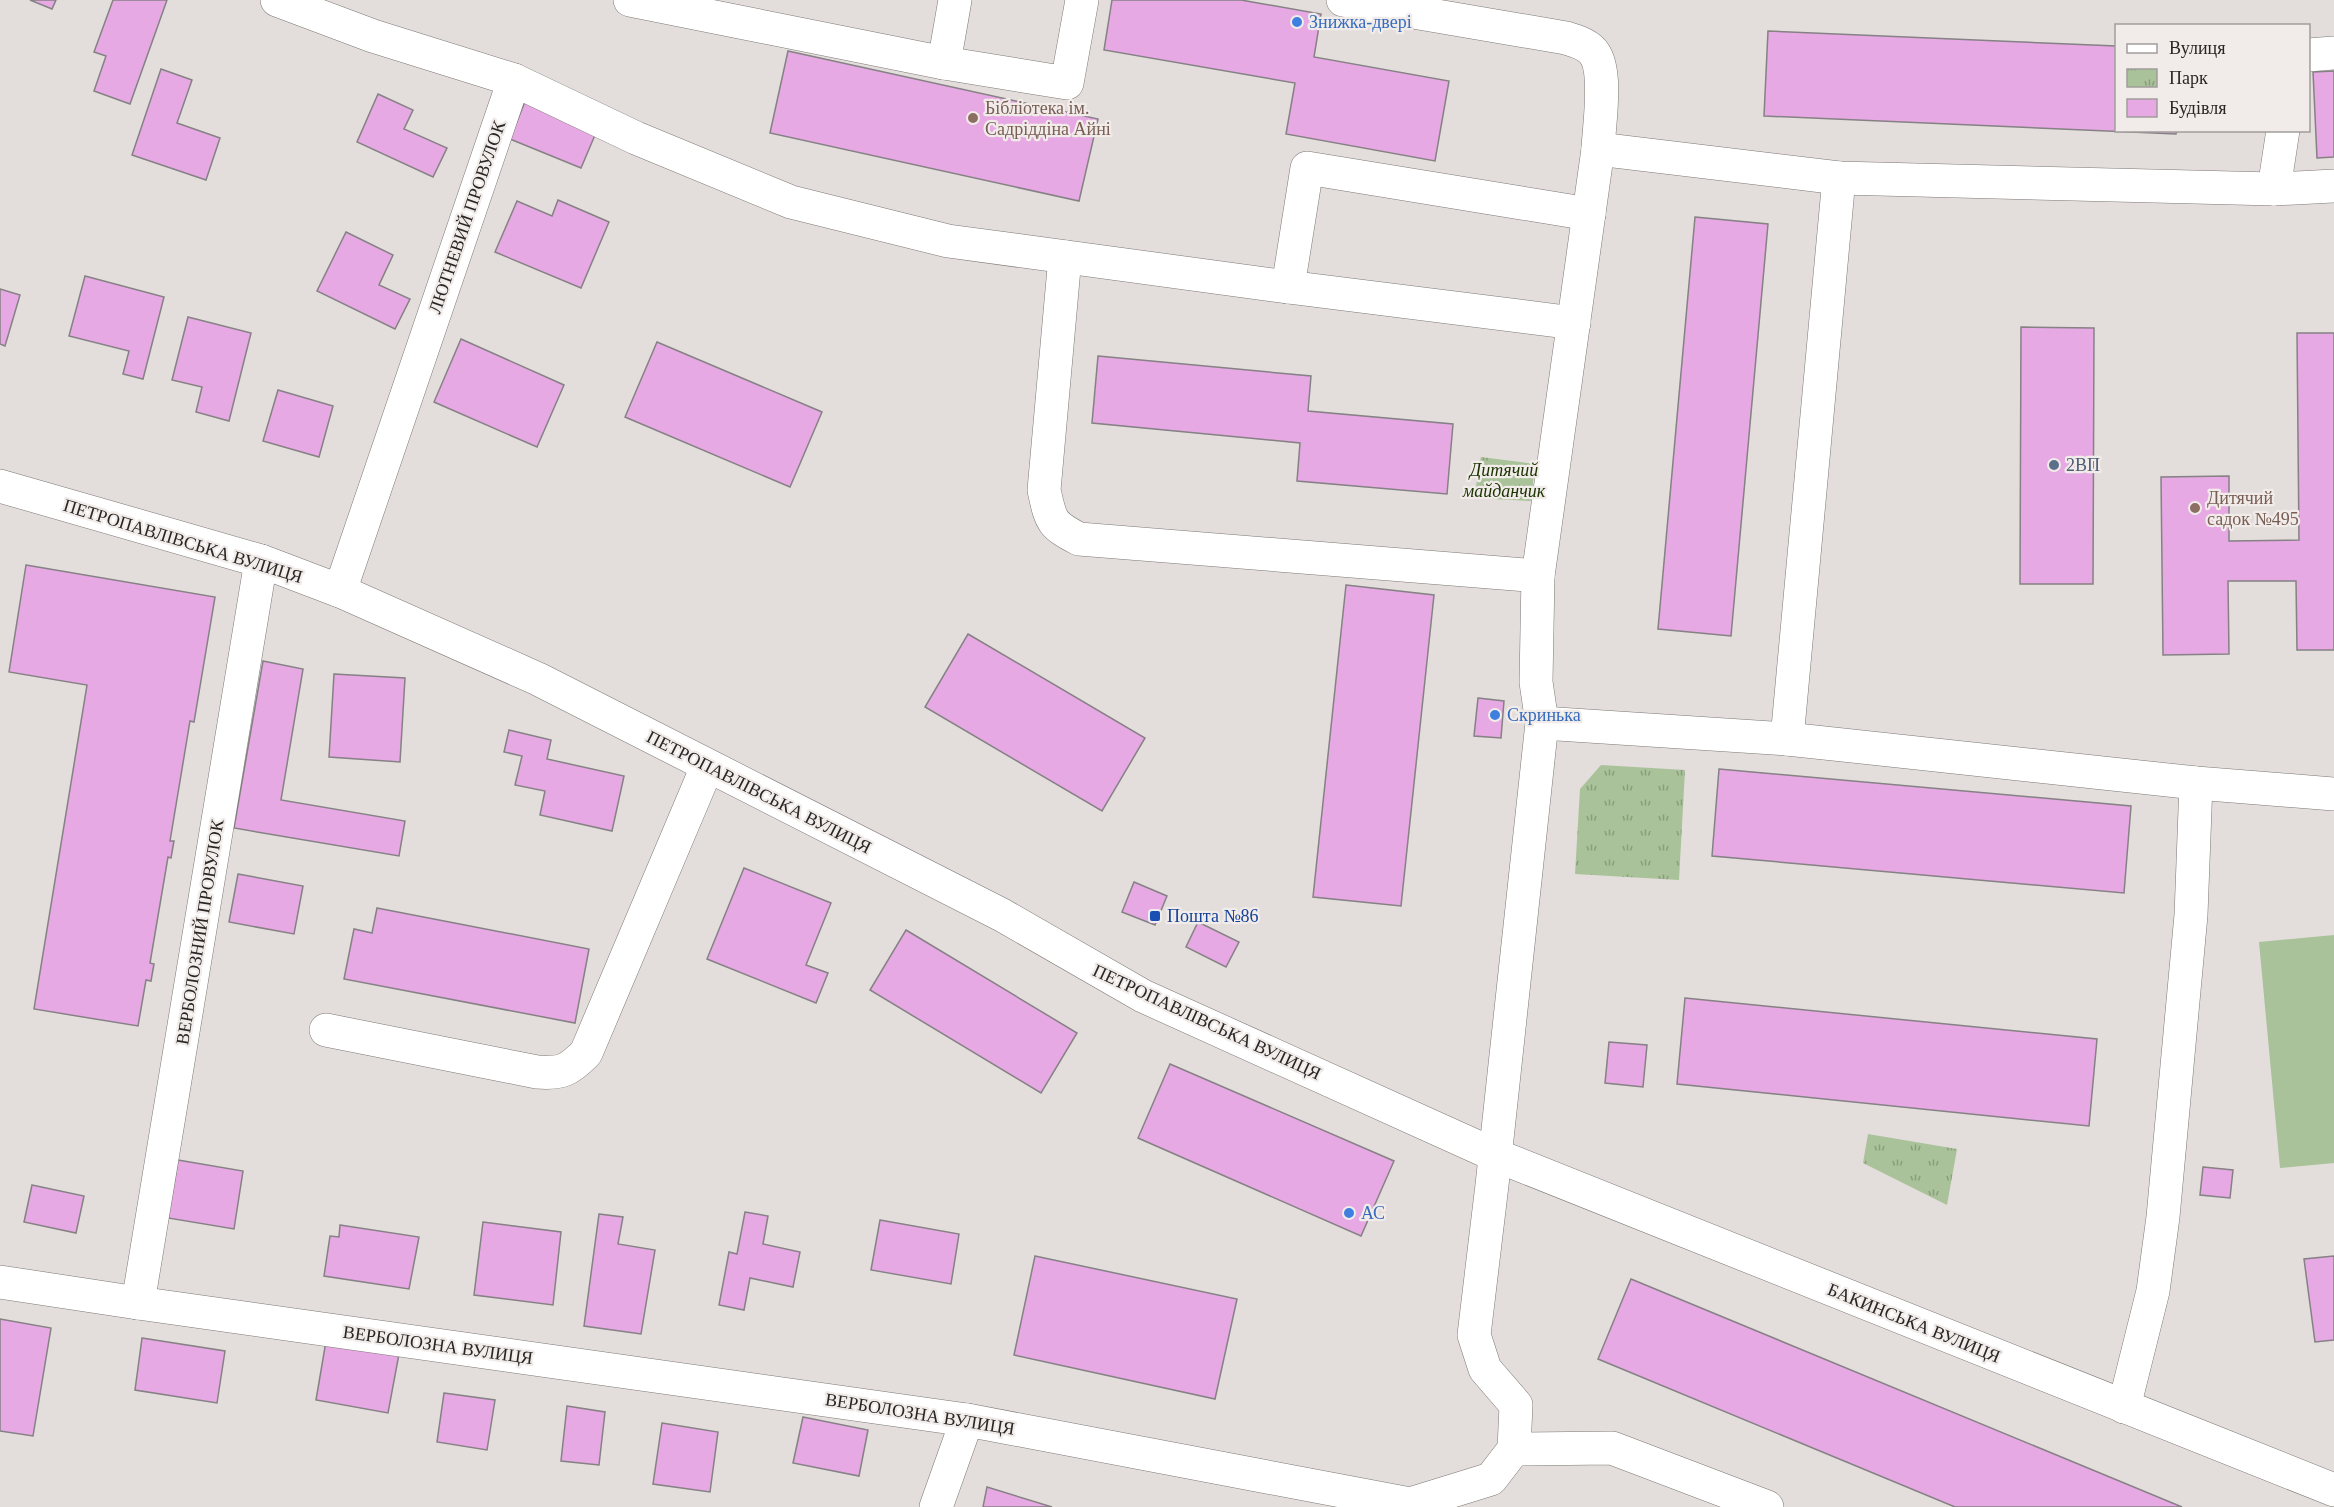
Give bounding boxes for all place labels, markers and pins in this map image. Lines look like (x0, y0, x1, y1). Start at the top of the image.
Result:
place label: Знижка-двері (1309, 12, 1412, 32)
marker: Знижка-двері (1290, 15, 1304, 29)
place label: Бібліотека ім. Садріддіна Айні (985, 98, 1111, 139)
marker: Бібліотека ім. Садріддіна Айні (966, 111, 980, 125)
place label: 2ВП (2066, 455, 2100, 475)
marker: 2ВП (2047, 458, 2061, 472)
place label: Дитячий садок №495 (2207, 488, 2299, 529)
marker: Дитячий садок №495 (2188, 501, 2202, 515)
place label: Скринька (1507, 705, 1581, 725)
marker: Скринька (1488, 708, 1502, 722)
place label: Пошта №86 (1167, 906, 1259, 926)
marker: Пошта №86 (1148, 909, 1162, 923)
place label: АС (1361, 1203, 1385, 1223)
marker: АС (1342, 1206, 1356, 1220)

